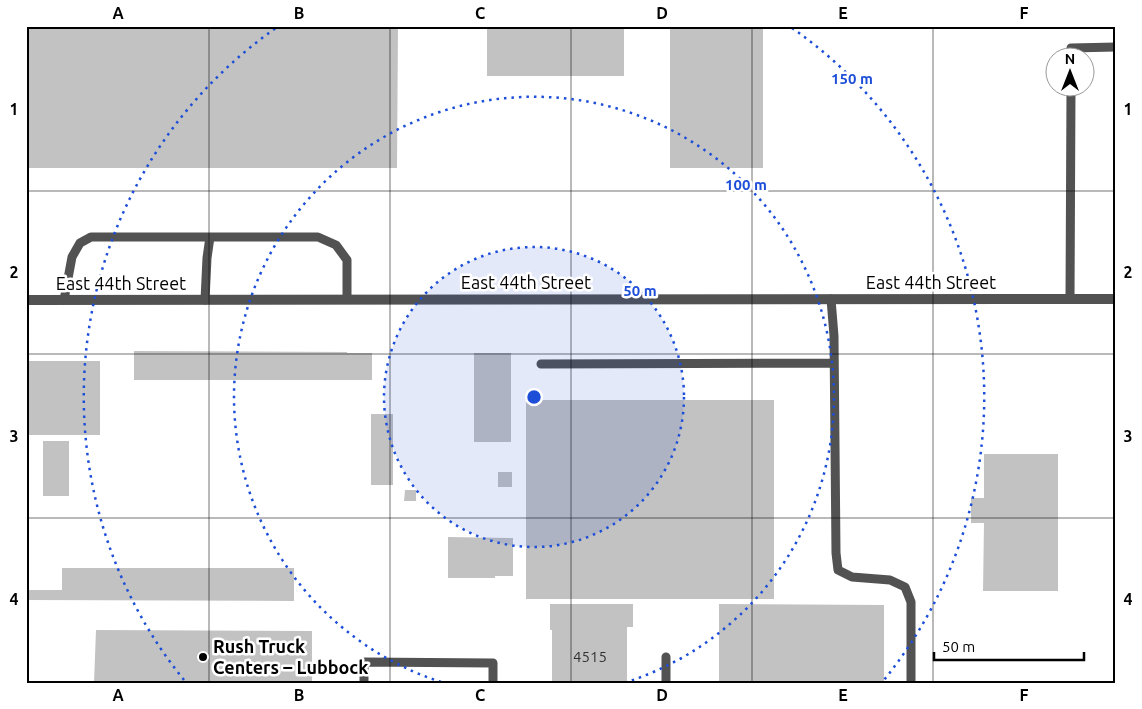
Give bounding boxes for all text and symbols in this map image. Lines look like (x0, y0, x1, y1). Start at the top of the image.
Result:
text: A (112, 4, 124, 22)
text: B (294, 4, 304, 22)
text: C (475, 4, 485, 22)
text: D (656, 4, 668, 22)
text: E (838, 4, 848, 22)
text: F (1020, 4, 1029, 22)
north arrow (1044, 48, 1094, 98)
text: N (1065, 51, 1075, 67)
text: 150 m (831, 70, 873, 87)
text: 1 (9, 100, 19, 118)
text: 1 (1123, 100, 1133, 118)
text: 100 m (725, 176, 767, 193)
text: 2 (9, 263, 19, 281)
text: 2 (1123, 263, 1133, 281)
street label: East 44th Street (461, 272, 591, 292)
street label: East 44th Street (866, 272, 996, 292)
street label: East 44th Street (56, 273, 186, 293)
text: 50 m (623, 282, 657, 299)
centre of rings (525, 388, 543, 406)
text: 3 (9, 427, 19, 445)
text: 3 (1123, 427, 1133, 445)
text: 4 (9, 590, 19, 608)
text: 4 (1123, 590, 1133, 608)
scale bar (934, 629, 1084, 661)
place label: Rush Truck Centers – Lubbock (213, 636, 368, 677)
text: 50 m (942, 638, 975, 655)
house number: 4515 (573, 648, 607, 665)
marker: Rush Truck Centers – Lubbock (197, 651, 209, 663)
text: A (112, 686, 124, 704)
text: B (294, 686, 304, 704)
text: C (475, 686, 485, 704)
text: D (656, 686, 668, 704)
text: E (838, 686, 848, 704)
text: F (1020, 686, 1029, 704)

